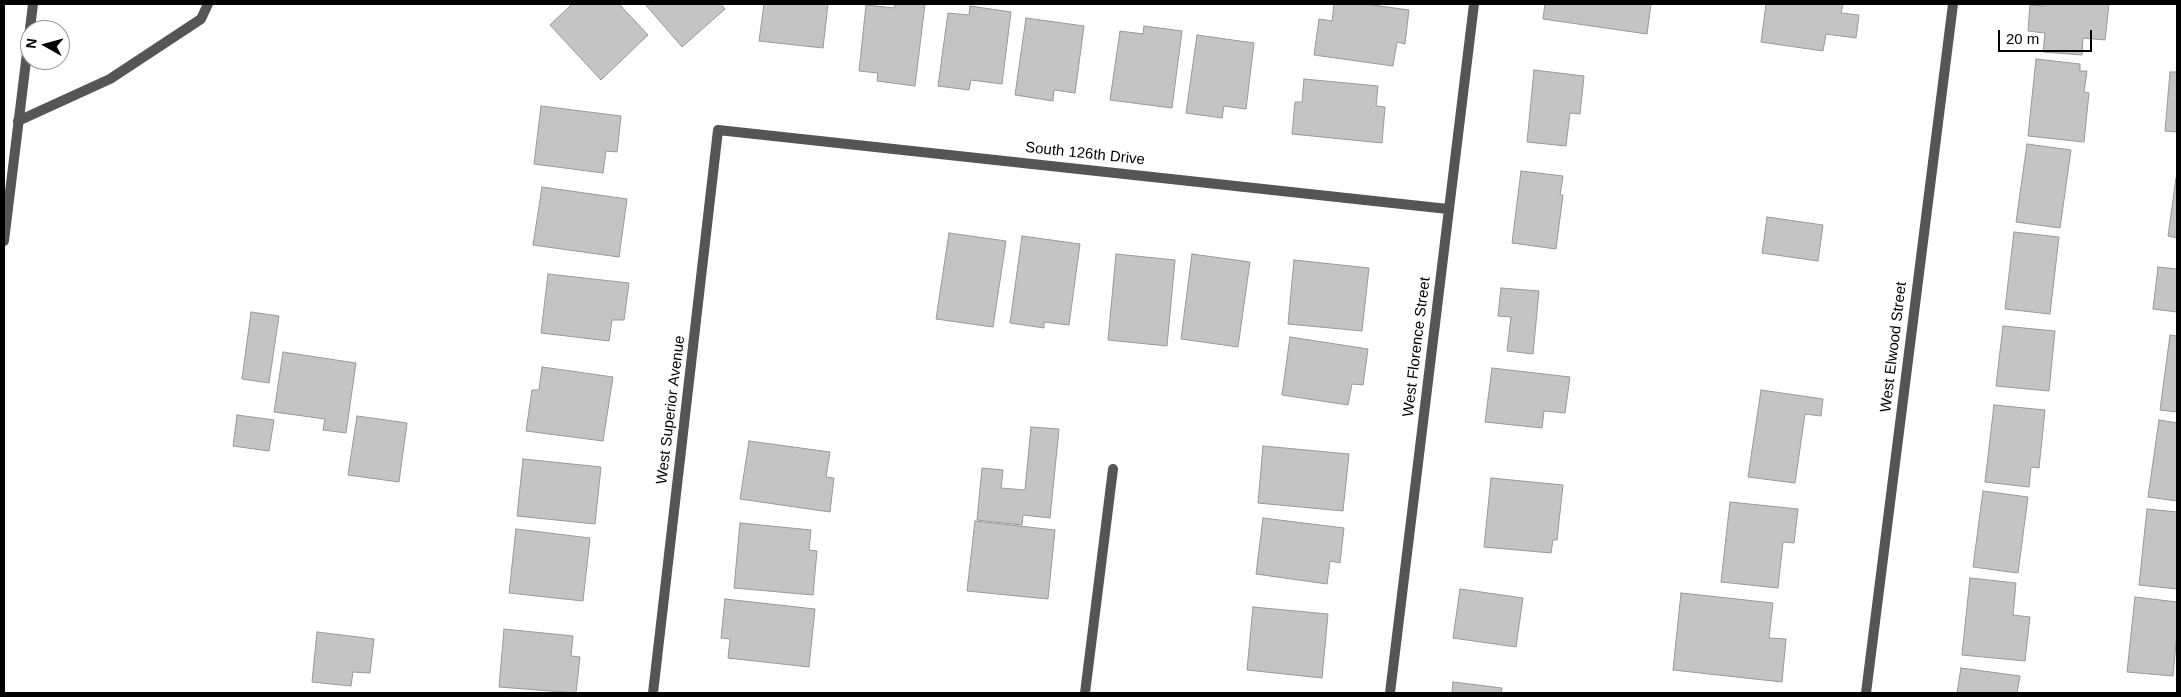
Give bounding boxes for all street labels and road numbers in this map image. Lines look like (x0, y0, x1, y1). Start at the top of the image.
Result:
street label: South 126th Drive (1024, 139, 1146, 169)
street label: West Florence Street (1399, 276, 1435, 418)
street label: West Elwood Street (1877, 281, 1911, 413)
street label: West Superior Avenue (653, 335, 689, 485)

